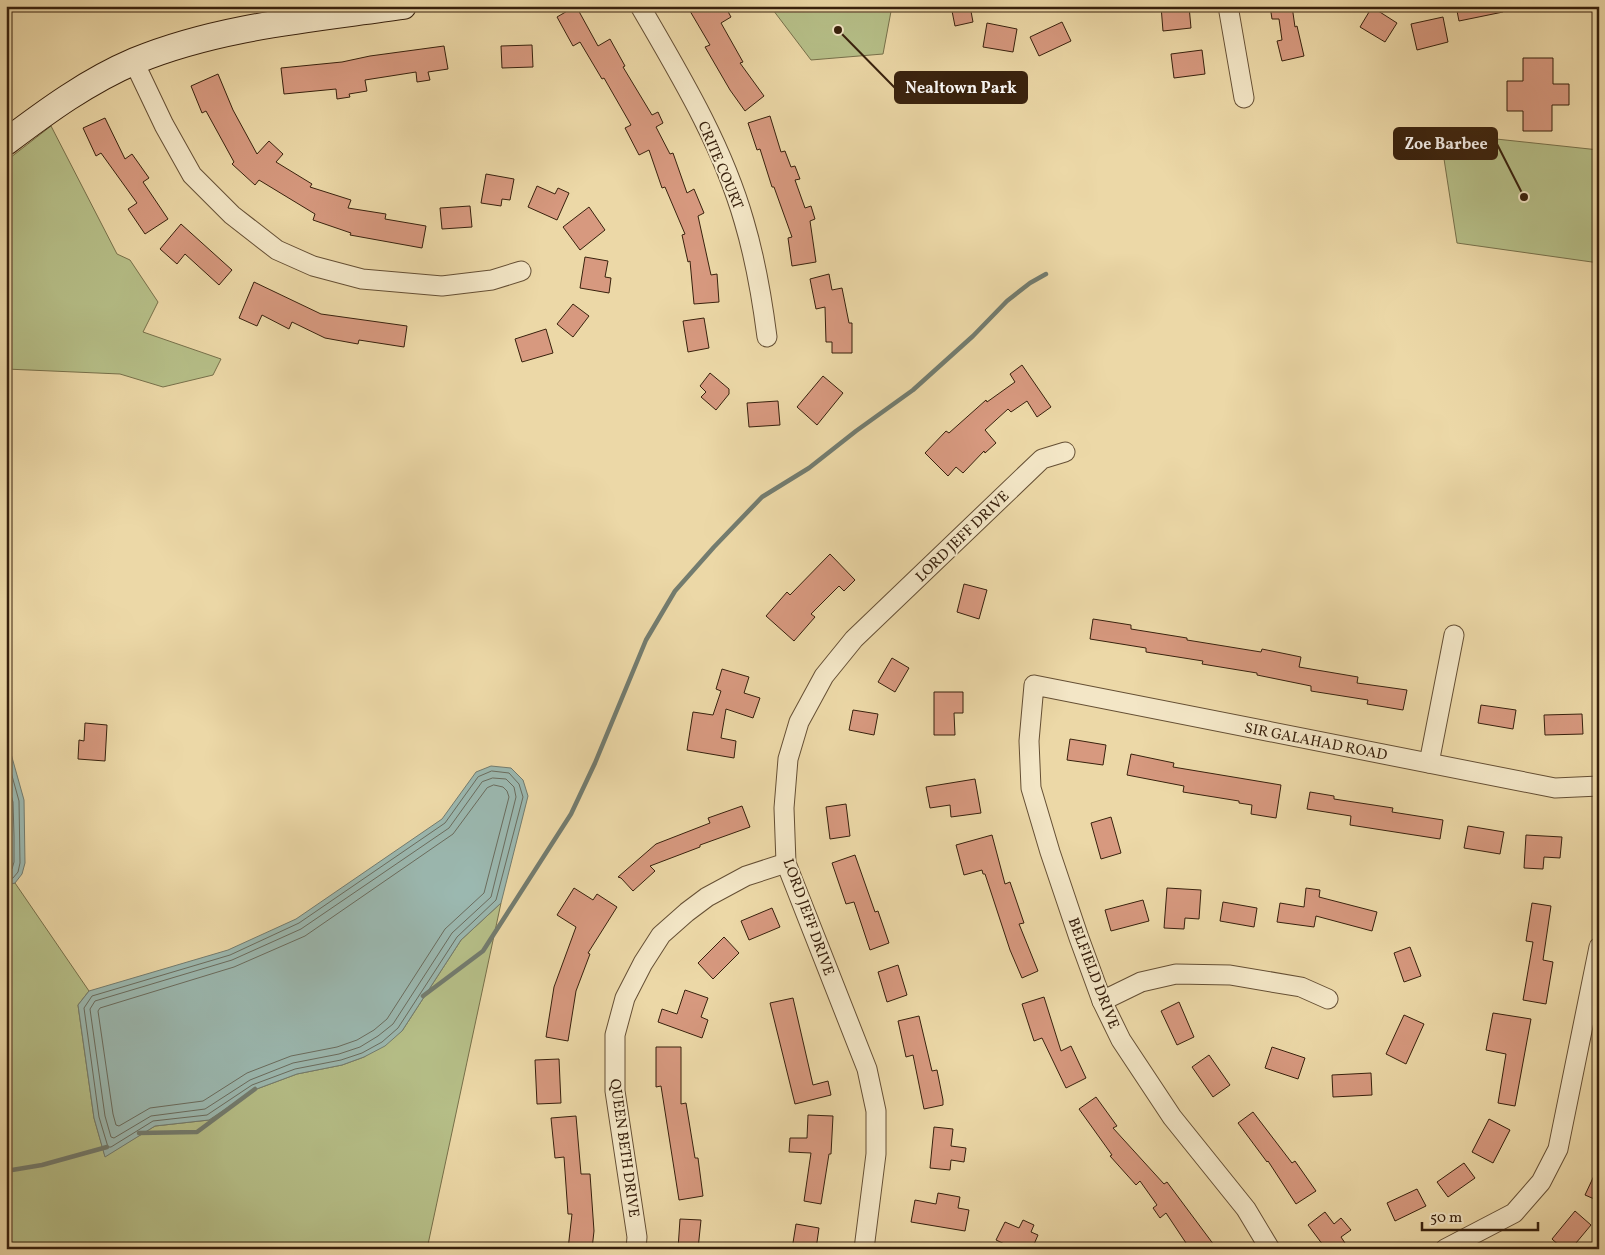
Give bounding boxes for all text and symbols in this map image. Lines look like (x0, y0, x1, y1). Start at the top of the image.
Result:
callout: Nealtown Park (895, 72, 1027, 103)
text: Nealtown Park (905, 78, 1017, 100)
street label: CRITE COURT (692, 118, 748, 213)
callout: Zoe Barbee (1394, 128, 1497, 159)
text: Zoe Barbee (1404, 134, 1488, 156)
street label: LORD JEFF DRIVE (911, 487, 1015, 587)
street label: SIR GALAHAD ROAD (1242, 718, 1389, 767)
street label: LORD JEFF DRIVE (777, 856, 839, 979)
street label: BELFIELD DRIVE (1062, 915, 1123, 1032)
street label: QUEEN BETH DRIVE (603, 1078, 644, 1219)
scale bar (1422, 1200, 1539, 1232)
text: 50 m (1430, 1208, 1462, 1229)

